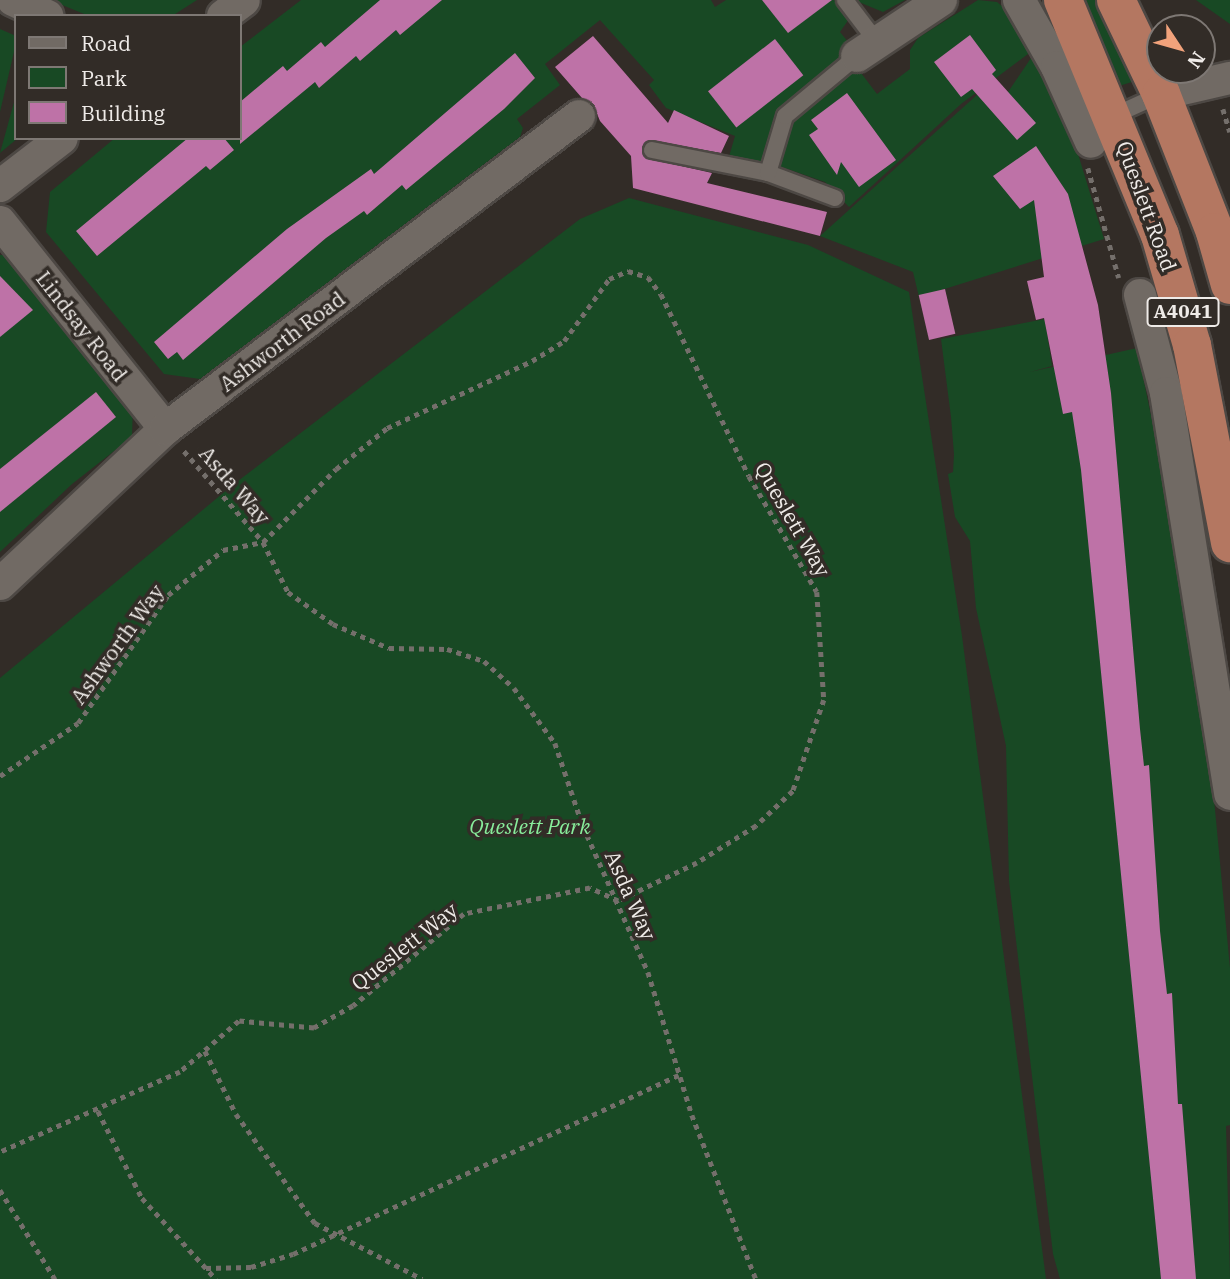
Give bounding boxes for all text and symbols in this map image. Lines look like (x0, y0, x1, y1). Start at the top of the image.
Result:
legend (14, 14, 242, 140)
north arrow (1146, 14, 1216, 84)
text: Road (81, 29, 131, 57)
text: N (1182, 47, 1210, 73)
text: Park (81, 64, 127, 92)
text: Building (81, 99, 165, 127)
street label: Queslett Road (1112, 137, 1182, 275)
street label: Lindsay Road (31, 266, 133, 386)
street label: Ashworth Road (214, 286, 350, 396)
road number: A4041 (1146, 296, 1220, 328)
street label: Asda Way (194, 441, 276, 529)
street label: Queslett Way (750, 457, 836, 581)
street label: Ashworth Way (65, 579, 169, 709)
park label: Queslett Park (469, 813, 591, 839)
street label: Asda Way (600, 846, 662, 944)
street label: Queslett Way (346, 897, 462, 995)

